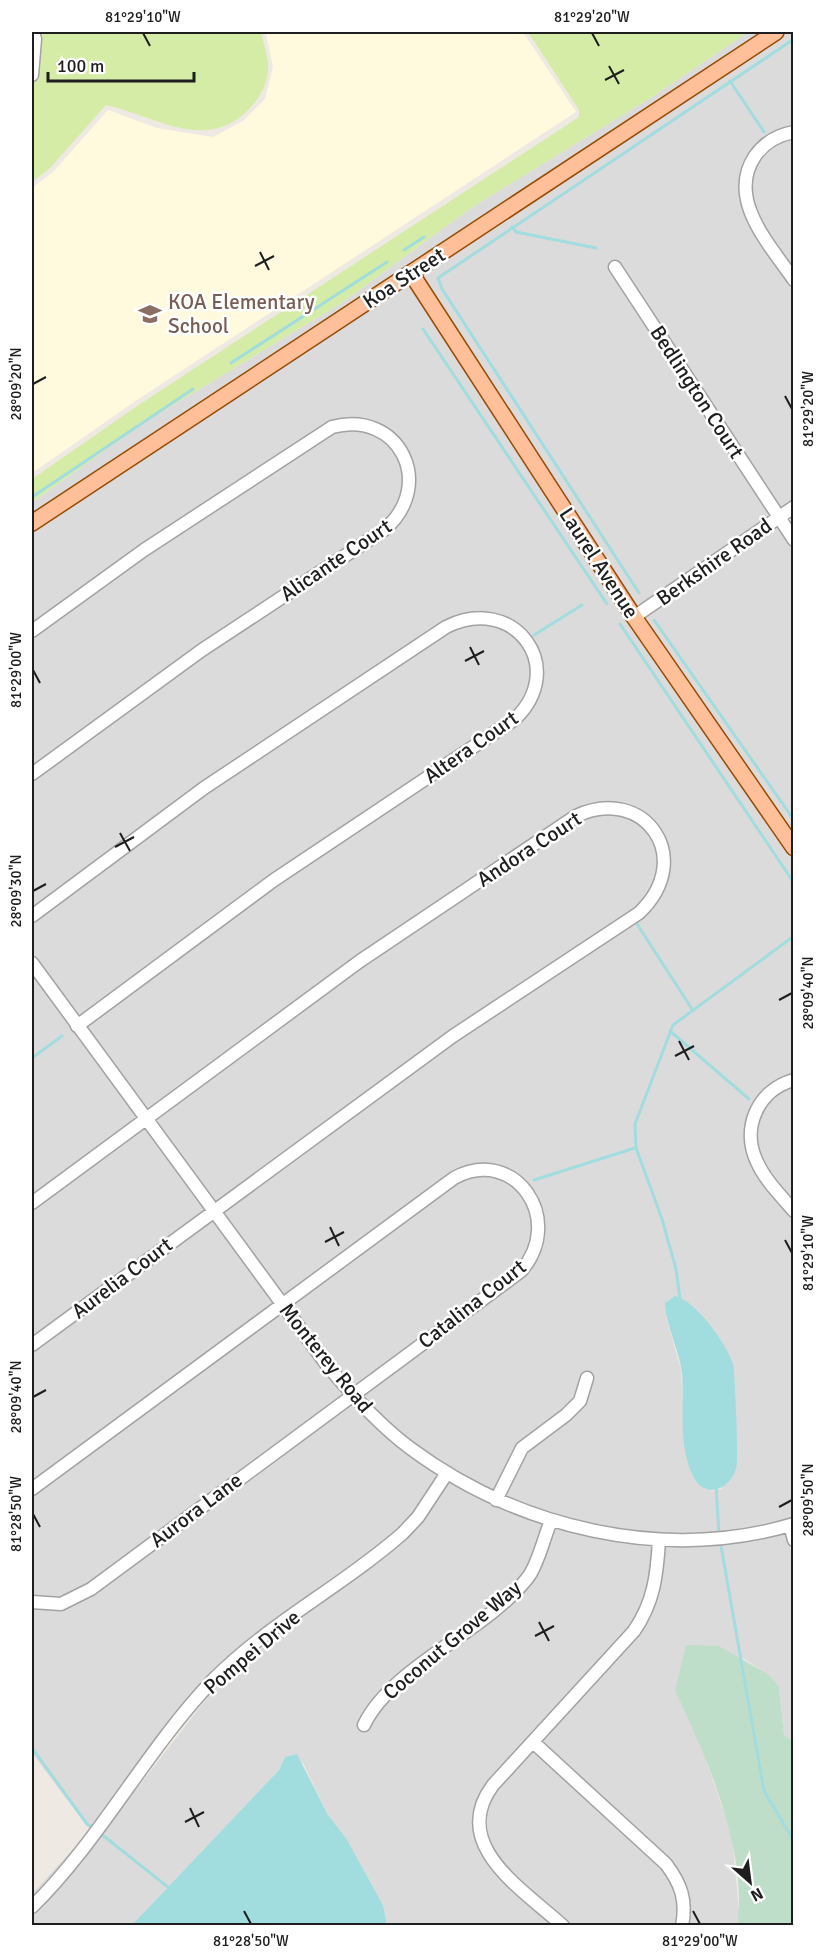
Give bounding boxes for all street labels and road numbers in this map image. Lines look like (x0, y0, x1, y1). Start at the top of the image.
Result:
street label: Koa Street (358, 242, 450, 314)
street label: Bedlington Court (644, 321, 750, 463)
street label: Laurel Avenue (553, 503, 645, 623)
street label: Alicante Court (275, 513, 397, 607)
street label: Berkshire Road (651, 513, 777, 611)
street label: Altera Court (419, 705, 523, 789)
street label: Andora Court (472, 806, 586, 892)
street label: Aurelia Court (66, 1232, 178, 1324)
street label: Catalina Court (413, 1254, 531, 1354)
street label: Monterey Road (274, 1298, 378, 1418)
street label: Aurora Lane (145, 1467, 247, 1553)
street label: Coconut Grove Way (378, 1575, 526, 1705)
street label: Pompei Drive (198, 1604, 306, 1700)

